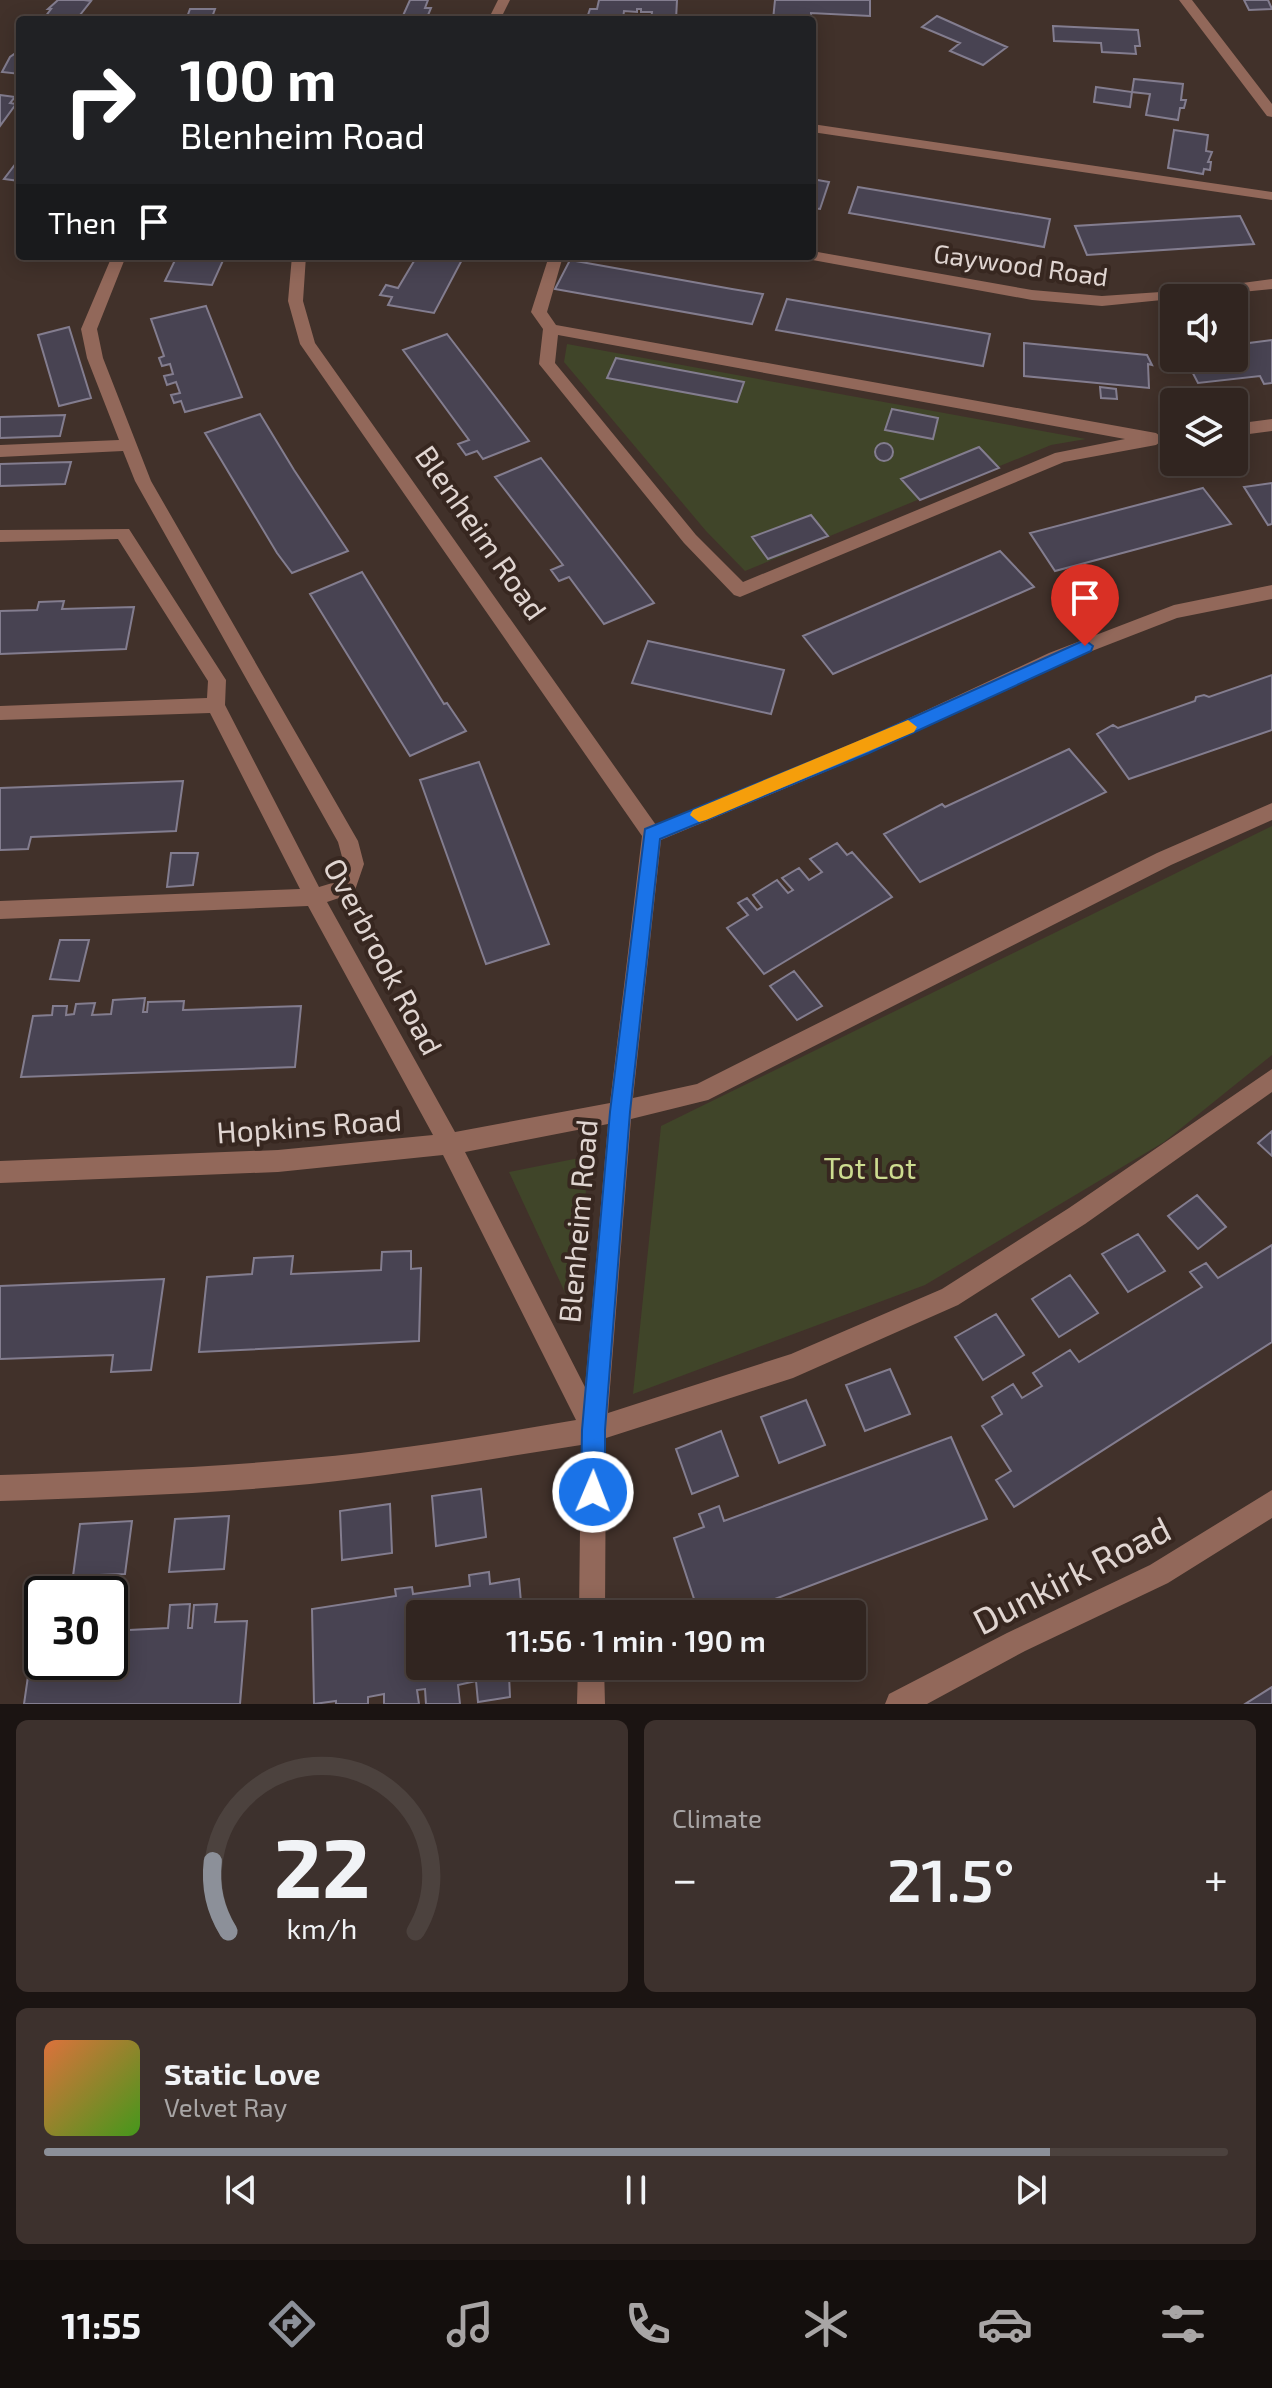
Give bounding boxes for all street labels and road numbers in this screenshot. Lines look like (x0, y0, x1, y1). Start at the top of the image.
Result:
street label: Gaywood Road (932, 236, 1110, 292)
street label: Blenheim Road (409, 438, 555, 626)
street label: Overbrook Road (317, 852, 451, 1060)
street label: Hopkins Road (215, 1101, 403, 1149)
street label: Blenheim Road (550, 1118, 604, 1324)
street label: Dunkirk Road (965, 1506, 1177, 1642)

